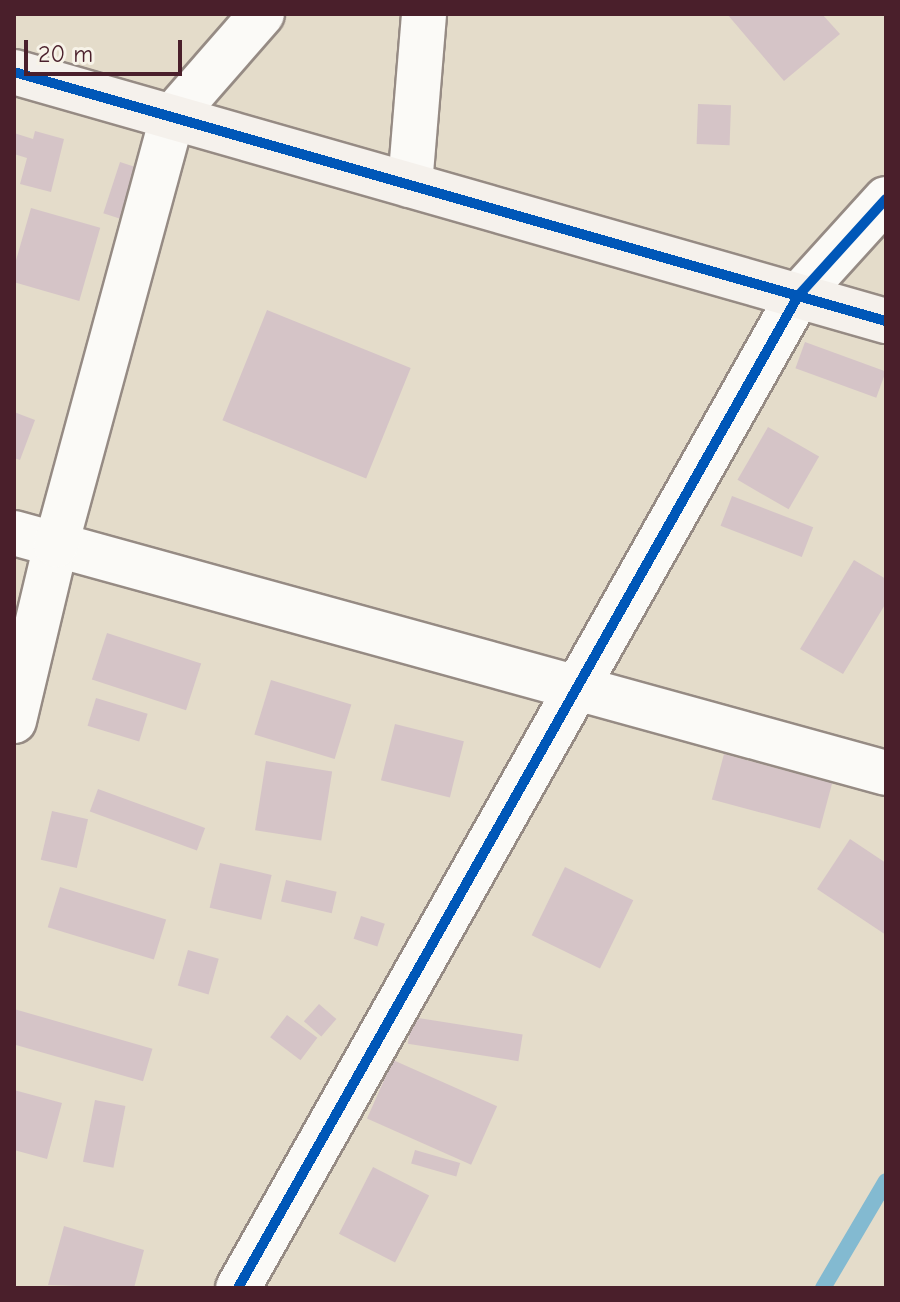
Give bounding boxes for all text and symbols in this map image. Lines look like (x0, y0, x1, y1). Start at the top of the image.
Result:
scale bar (28, 24, 186, 74)
text: 20 m (38, 40, 93, 68)

